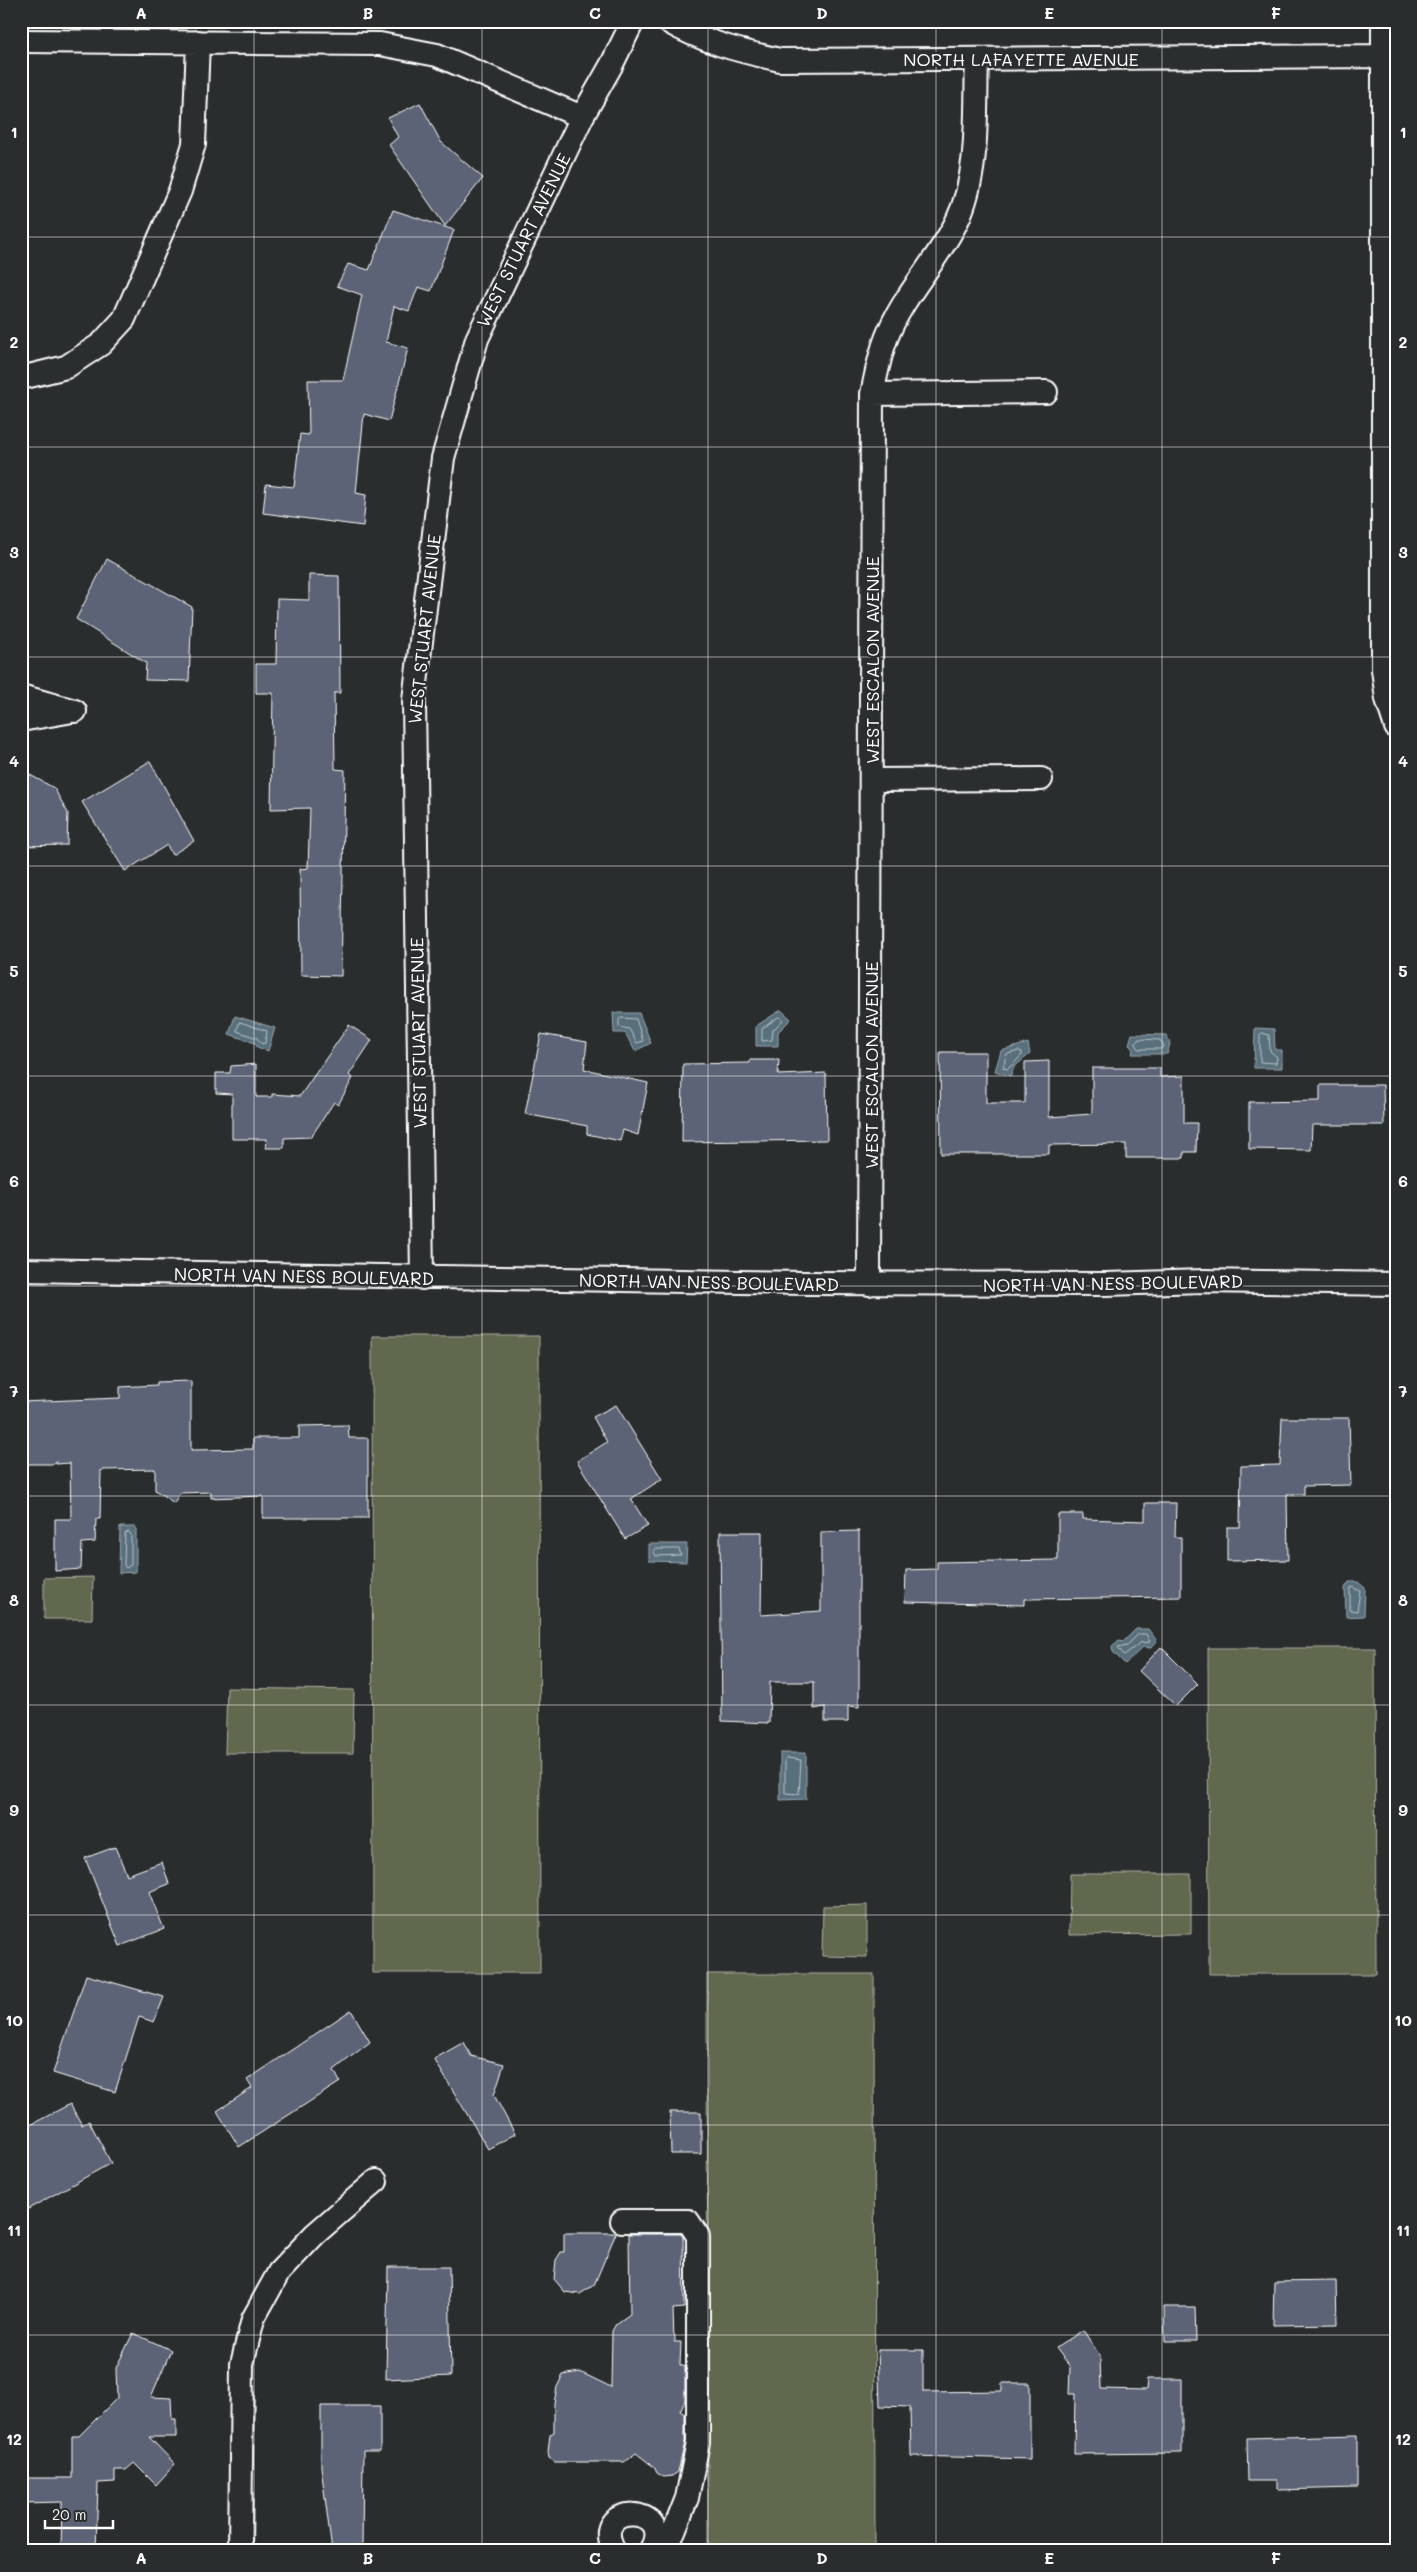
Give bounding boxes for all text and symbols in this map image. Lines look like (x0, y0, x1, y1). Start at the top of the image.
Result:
text: A (135, 2, 147, 23)
text: B (363, 2, 373, 23)
text: C (589, 2, 601, 23)
text: D (816, 2, 828, 23)
text: E (1044, 2, 1054, 23)
text: F (1271, 2, 1281, 23)
street label: NORTH LAFAYETTE AVENUE (903, 47, 1139, 71)
text: 1 (10, 121, 18, 142)
text: 1 (1399, 121, 1407, 142)
street label: WEST STUART AVENUE (470, 149, 576, 331)
text: 2 (10, 331, 19, 352)
text: 2 (1399, 331, 1408, 352)
street label: WEST STUART AVENUE (402, 533, 446, 725)
text: 3 (9, 541, 19, 562)
text: 3 (1398, 541, 1408, 562)
street label: WEST ESCALON AVENUE (860, 556, 884, 764)
text: 4 (9, 750, 19, 771)
text: 4 (1398, 750, 1408, 771)
street label: WEST STUART AVENUE (404, 937, 432, 1129)
text: 5 (9, 960, 19, 981)
text: 5 (1398, 960, 1408, 981)
street label: WEST ESCALON AVENUE (859, 961, 883, 1169)
text: 6 (9, 1170, 19, 1191)
text: 6 (1398, 1170, 1408, 1191)
street label: NORTH VAN NESS BOULEVARD (174, 1262, 434, 1290)
street label: NORTH VAN NESS BOULEVARD (579, 1268, 839, 1296)
street label: NORTH VAN NESS BOULEVARD (983, 1269, 1243, 1297)
text: 7 (10, 1380, 19, 1401)
text: 7 (1399, 1380, 1408, 1401)
text: 8 (9, 1589, 19, 1610)
text: 8 (1398, 1589, 1408, 1610)
text: 9 (9, 1799, 19, 1820)
text: 9 (1398, 1799, 1408, 1820)
text: 10 (5, 2009, 23, 2030)
text: 10 (1394, 2009, 1412, 2030)
text: 11 (7, 2219, 21, 2240)
text: 11 (1396, 2219, 1410, 2240)
text: 12 (6, 2428, 22, 2449)
text: 12 (1395, 2428, 1411, 2449)
scale bar (45, 2497, 112, 2529)
text: 20 m (52, 2504, 86, 2524)
text: A (135, 2547, 147, 2568)
text: B (363, 2547, 373, 2568)
text: C (589, 2547, 601, 2568)
text: D (816, 2547, 828, 2568)
text: E (1044, 2547, 1054, 2568)
text: F (1271, 2547, 1281, 2568)

